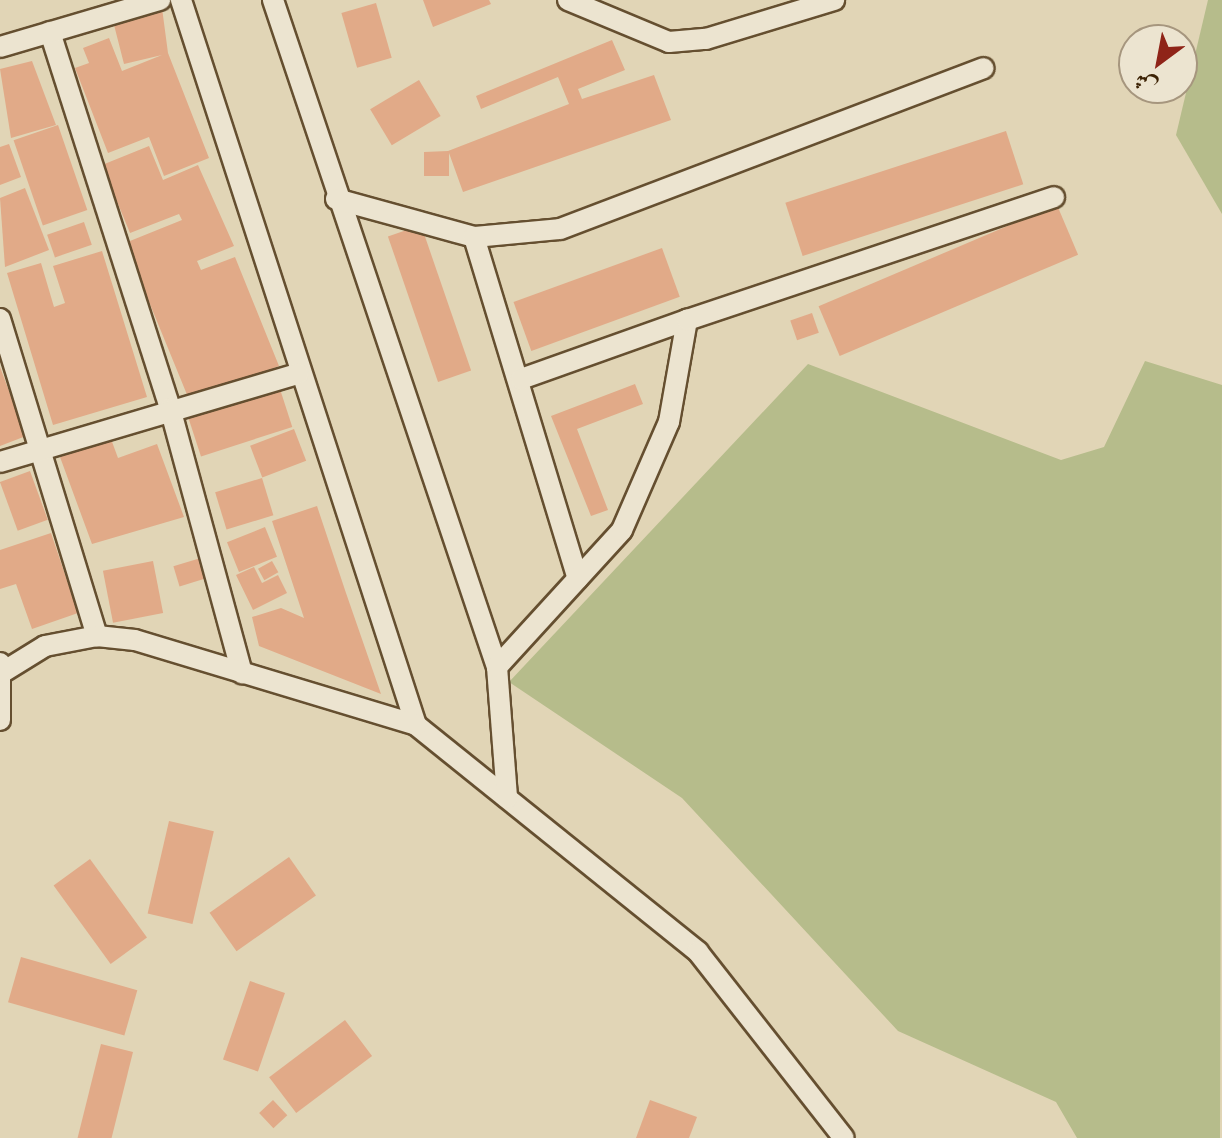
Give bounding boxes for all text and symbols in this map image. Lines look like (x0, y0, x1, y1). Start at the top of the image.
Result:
north arrow (1118, 24, 1198, 104)
text: ش (1130, 66, 1162, 100)

